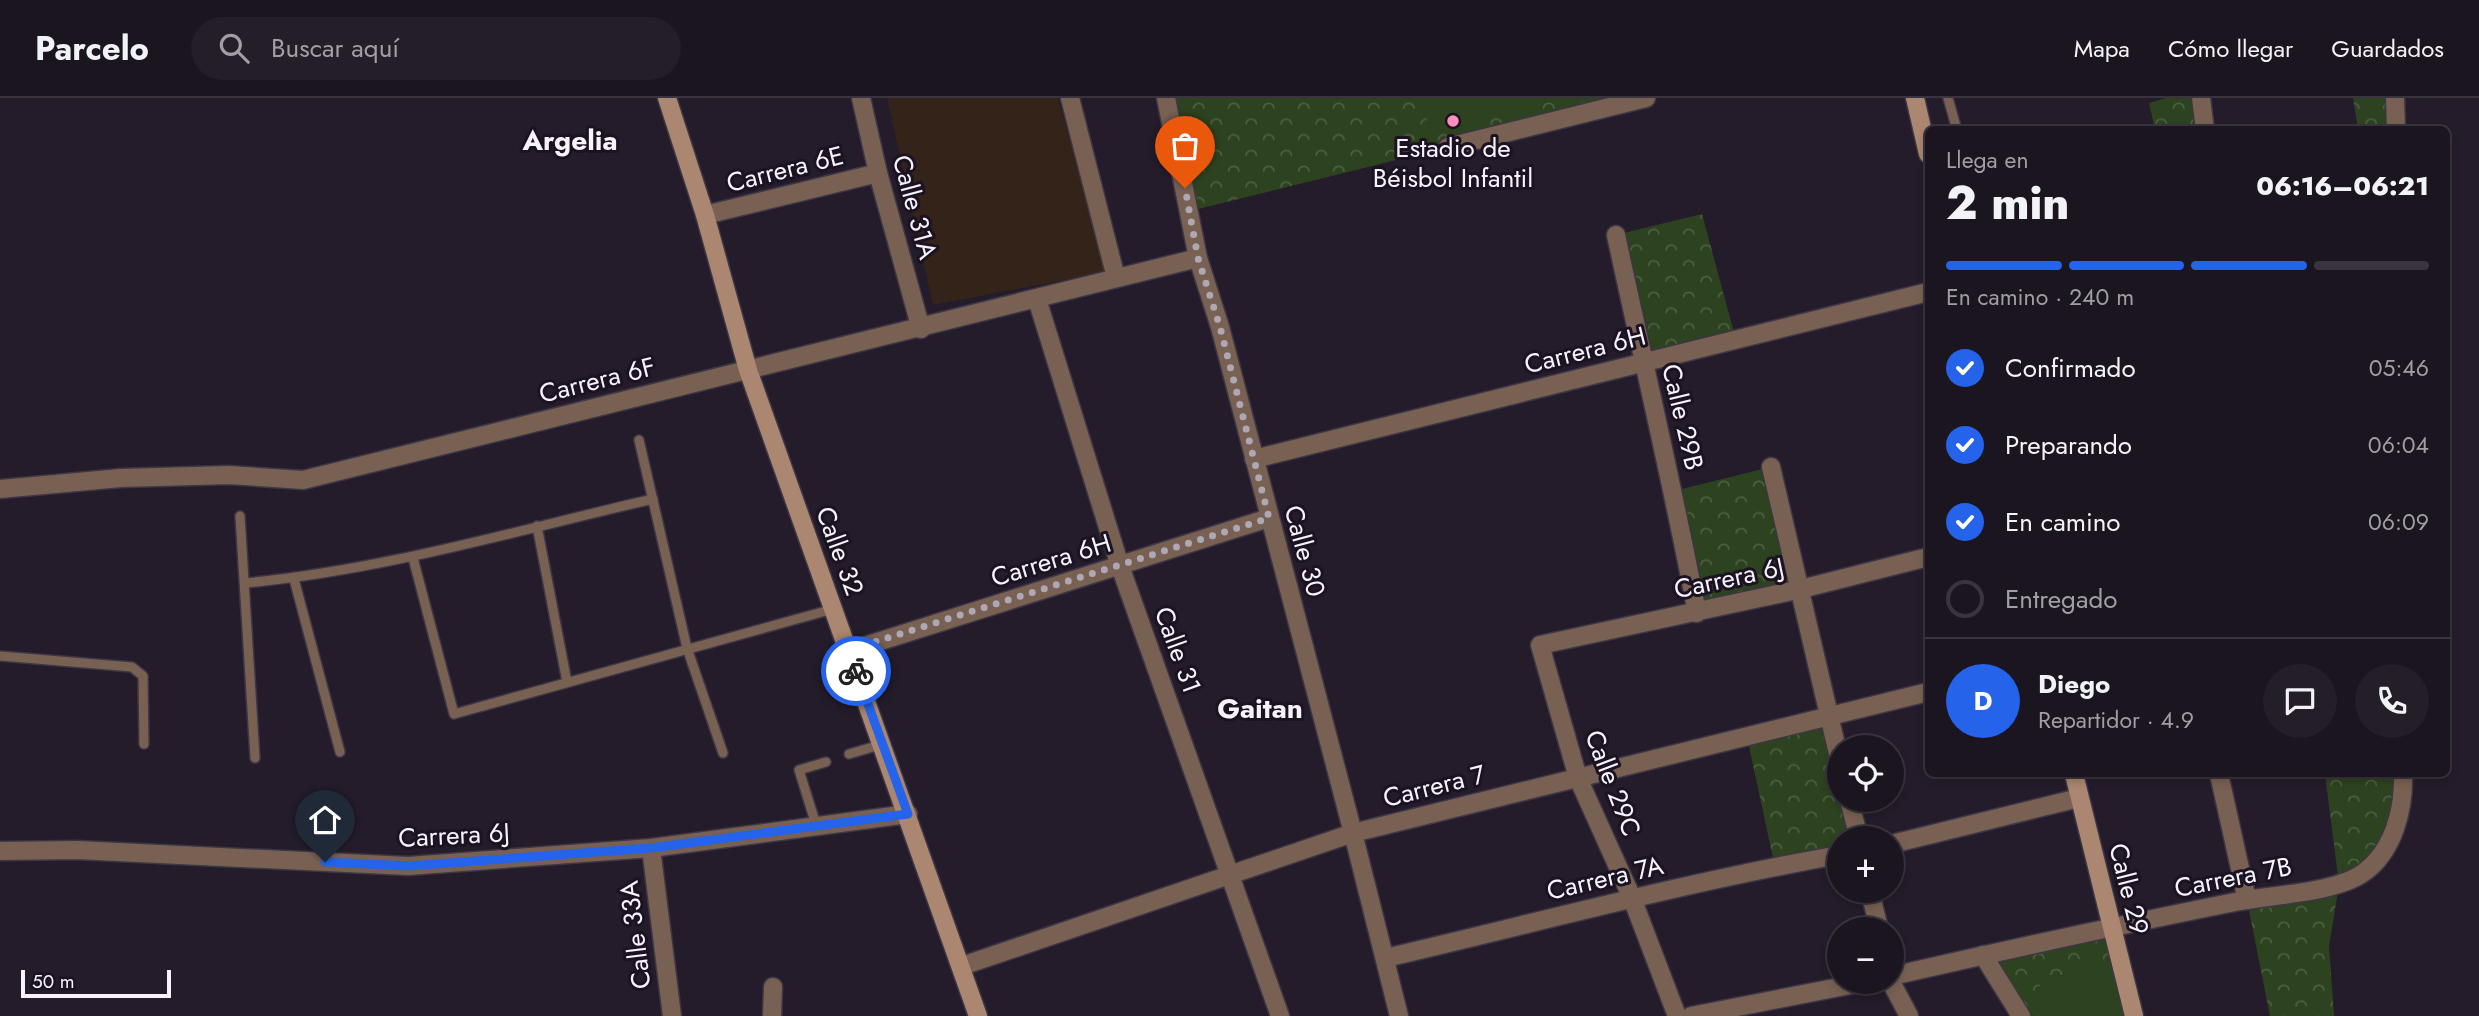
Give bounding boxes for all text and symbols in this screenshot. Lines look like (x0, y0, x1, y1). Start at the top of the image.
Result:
search box (191, 17, 681, 80)
text: Parcelo (35, 25, 149, 72)
icon: search (215, 29, 253, 67)
text: Buscar aquí (271, 29, 399, 67)
text: Mapa (2074, 31, 2130, 66)
text: Cómo llegar (2168, 31, 2293, 66)
text: Guardados (2331, 31, 2444, 66)
marker: Estadio de Béisbol Infantil (1445, 113, 1461, 129)
pin (1155, 116, 1215, 188)
district label: Argelia (521, 120, 618, 161)
icon: bag (1166, 127, 1204, 165)
place label: Estadio de Béisbol Infantil (1373, 129, 1533, 197)
street label: Carrera 6E (722, 136, 848, 202)
text: Llega en (1946, 143, 2028, 177)
street label: Calle 31A (883, 151, 947, 264)
text: 06:16–06:21 (2256, 167, 2429, 205)
text: 2 min (1946, 170, 2070, 236)
text: En camino · 240 m (1946, 280, 2134, 314)
street label: Carrera 6H (1520, 317, 1650, 383)
street label: Carrera 6F (535, 347, 659, 413)
icon: check (1946, 349, 1984, 387)
text: Confirmado (2005, 349, 2136, 387)
text: 05:46 (2369, 351, 2429, 385)
street label: Calle 29B (1652, 360, 1714, 474)
icon: check (1946, 426, 1984, 464)
text: Preparando (2005, 426, 2132, 464)
text: 06:04 (2368, 428, 2429, 462)
street label: Calle 32 (806, 501, 874, 601)
street label: Calle 30 (1275, 501, 1335, 601)
icon: check (1946, 503, 1984, 541)
text: En camino (2005, 503, 2121, 541)
text: 06:09 (2368, 505, 2429, 539)
street label: Carrera 6H (986, 524, 1116, 596)
street label: Carrera 6J (1670, 548, 1788, 608)
text: Entregado (2005, 580, 2117, 618)
street label: Calle 31 (1145, 602, 1211, 698)
courier (821, 636, 891, 706)
icon: bike (837, 652, 875, 690)
button: chat (2263, 664, 2337, 738)
button: phone (2355, 664, 2429, 738)
text: Diego (2038, 665, 2110, 703)
text: D (1973, 682, 1993, 720)
district label: Gaitan (1217, 688, 1303, 729)
text: Repartidor · 4.9 (2038, 703, 2194, 737)
street label: Calle 29C (1575, 724, 1651, 842)
map controls (1827, 735, 1904, 994)
button: locate (1827, 735, 1904, 812)
street label: Carrera 7 (1379, 755, 1489, 817)
pin (295, 790, 355, 862)
icon: home (306, 801, 344, 839)
street label: Carrera 6J (397, 813, 511, 857)
button: + (1827, 826, 1904, 903)
street label: Calle 29 (2099, 839, 2159, 939)
street label: Carrera 7A (1543, 846, 1668, 910)
street label: Carrera 7B (2171, 847, 2295, 907)
street label: Calle 33A (609, 878, 660, 991)
button: − (1827, 917, 1904, 994)
scale bar (21, 967, 172, 999)
text: 50 m (32, 968, 75, 995)

